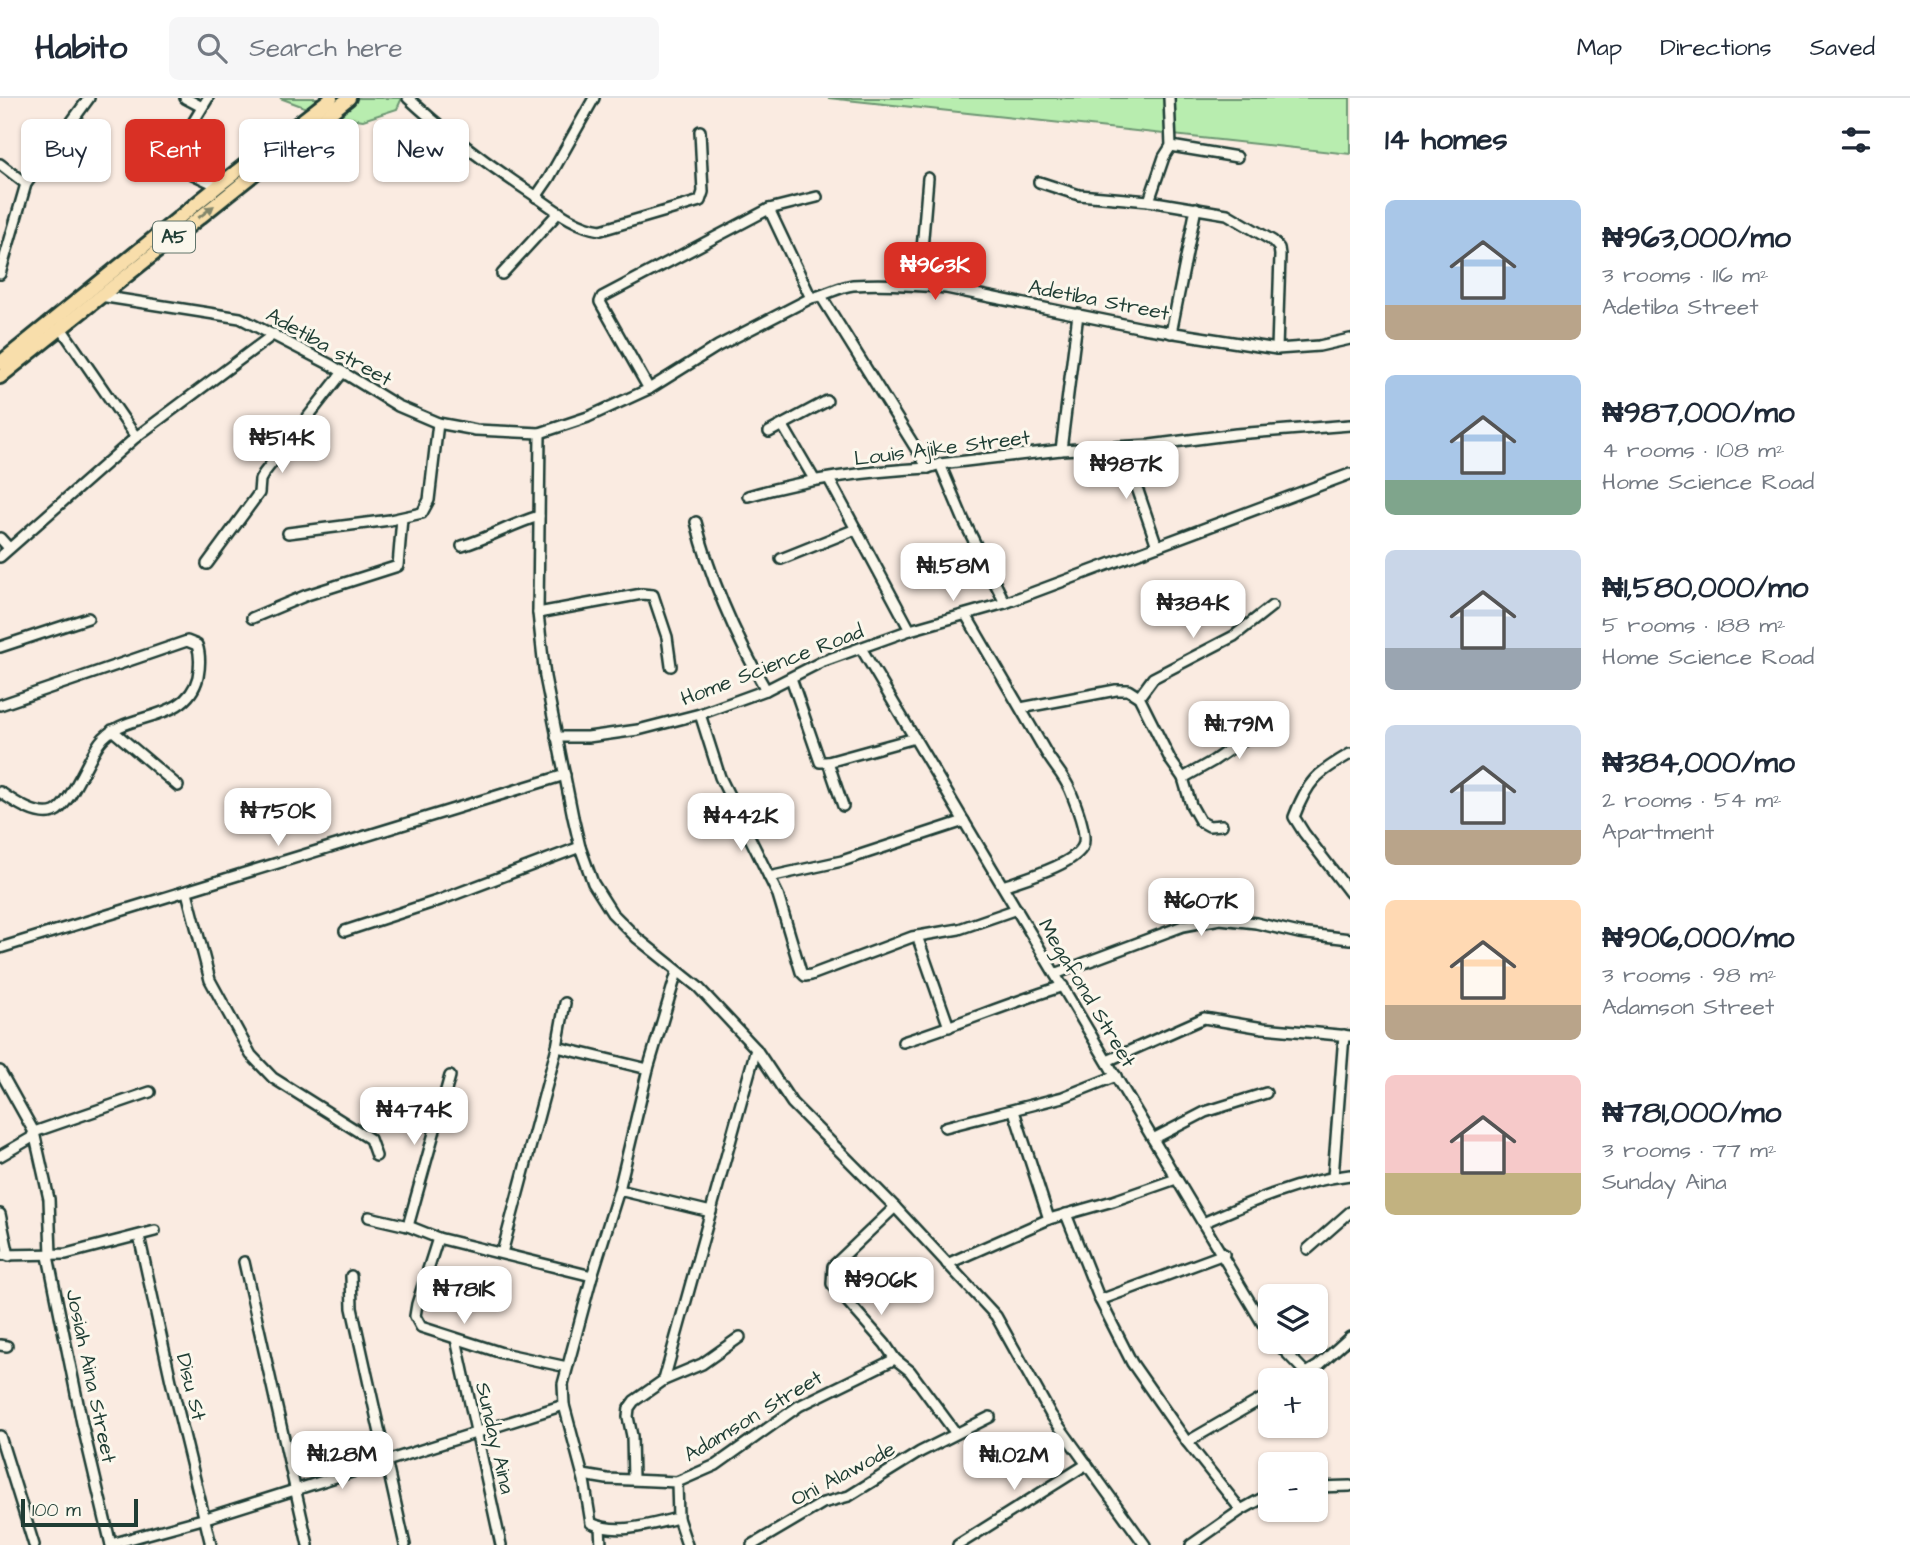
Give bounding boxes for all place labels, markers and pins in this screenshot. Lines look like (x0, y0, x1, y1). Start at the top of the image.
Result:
pin: ₦963K (886, 242, 984, 302)
pin: ₦514K (233, 416, 331, 475)
pin: ₦987K (1077, 442, 1175, 501)
pin: ₦1.58M (896, 544, 1010, 603)
pin: ₦384K (1144, 580, 1242, 640)
pin: ₦1.79M (1182, 702, 1296, 761)
pin: ₦750K (229, 788, 327, 848)
pin: ₦442K (692, 794, 790, 853)
pin: ₦607K (1152, 878, 1250, 938)
pin: ₦474K (365, 1088, 463, 1147)
pin: ₦906K (832, 1258, 930, 1317)
pin: ₦781K (415, 1266, 513, 1326)
pin: ₦1.28M (285, 1432, 399, 1491)
pin: ₦1.02M (957, 1432, 1071, 1492)

